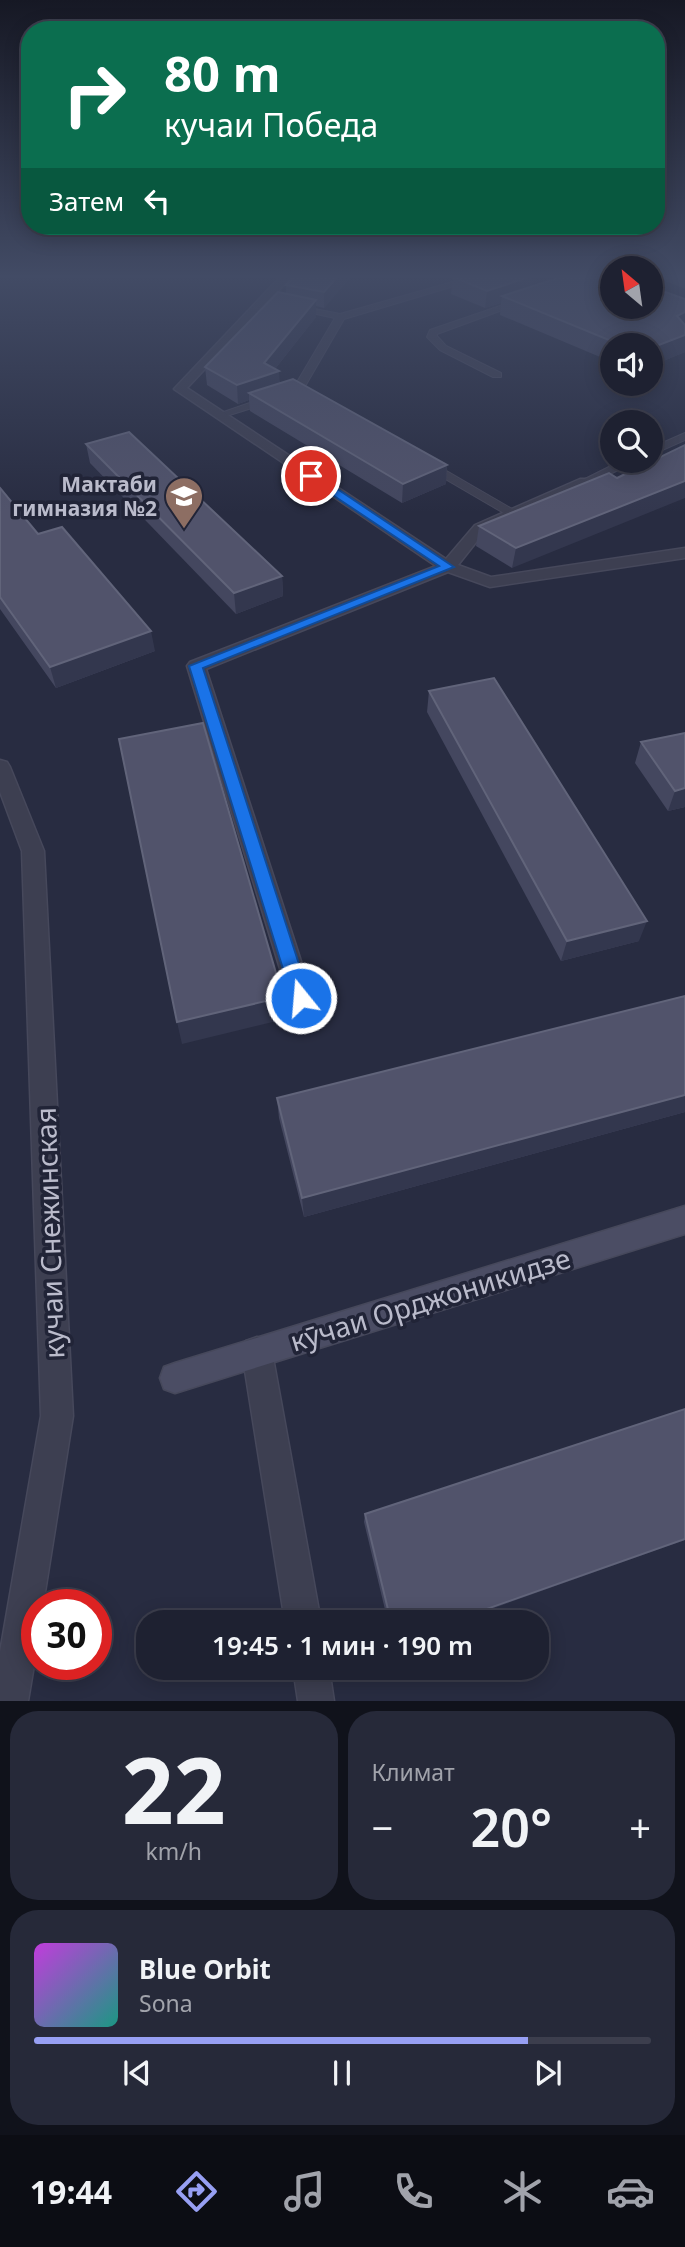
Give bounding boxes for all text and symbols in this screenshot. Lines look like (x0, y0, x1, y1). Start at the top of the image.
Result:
text: 80 m (164, 40, 281, 106)
icon: right (49, 49, 140, 140)
text: кучаи Победа (164, 103, 378, 146)
icon: left (138, 182, 176, 220)
text: Затем (49, 183, 124, 219)
north arrow (600, 256, 663, 318)
map controls (600, 256, 663, 473)
button: sound (600, 333, 663, 396)
button: search (600, 410, 663, 473)
pin (281, 446, 341, 506)
icon: arrive (292, 457, 330, 495)
place label: Мактаби гимназия №2 (12, 470, 157, 522)
school or university icon: Мактаби гимназия №2 (163, 475, 205, 530)
position arrow (264, 961, 338, 1035)
street label: кучаи Снежинская (26, 1107, 72, 1359)
street label: кӯчаи Орджоникидзе (285, 1238, 575, 1360)
speed limit sign: 30 (21, 1589, 112, 1680)
text: 19:45 · 1 мин · 190 m (212, 1627, 473, 1663)
text: 22 (122, 1727, 226, 1851)
text: Климат (372, 1756, 455, 1788)
text: 20° (470, 1791, 552, 1862)
text: − (372, 1801, 393, 1853)
text: + (629, 1801, 651, 1853)
text: km/h (145, 1835, 202, 1867)
text: Blue Orbit (139, 1951, 271, 1987)
text: Sona (139, 1987, 193, 2019)
icon: previous (118, 2054, 156, 2092)
icon: pause (323, 2054, 361, 2092)
icon: next (529, 2054, 567, 2092)
icon: directions (172, 2167, 221, 2216)
icon: music (280, 2167, 329, 2216)
icon: phone (389, 2167, 438, 2216)
icon: climate (498, 2167, 547, 2216)
icon: car (606, 2167, 655, 2216)
text: 19:44 (30, 2170, 112, 2213)

